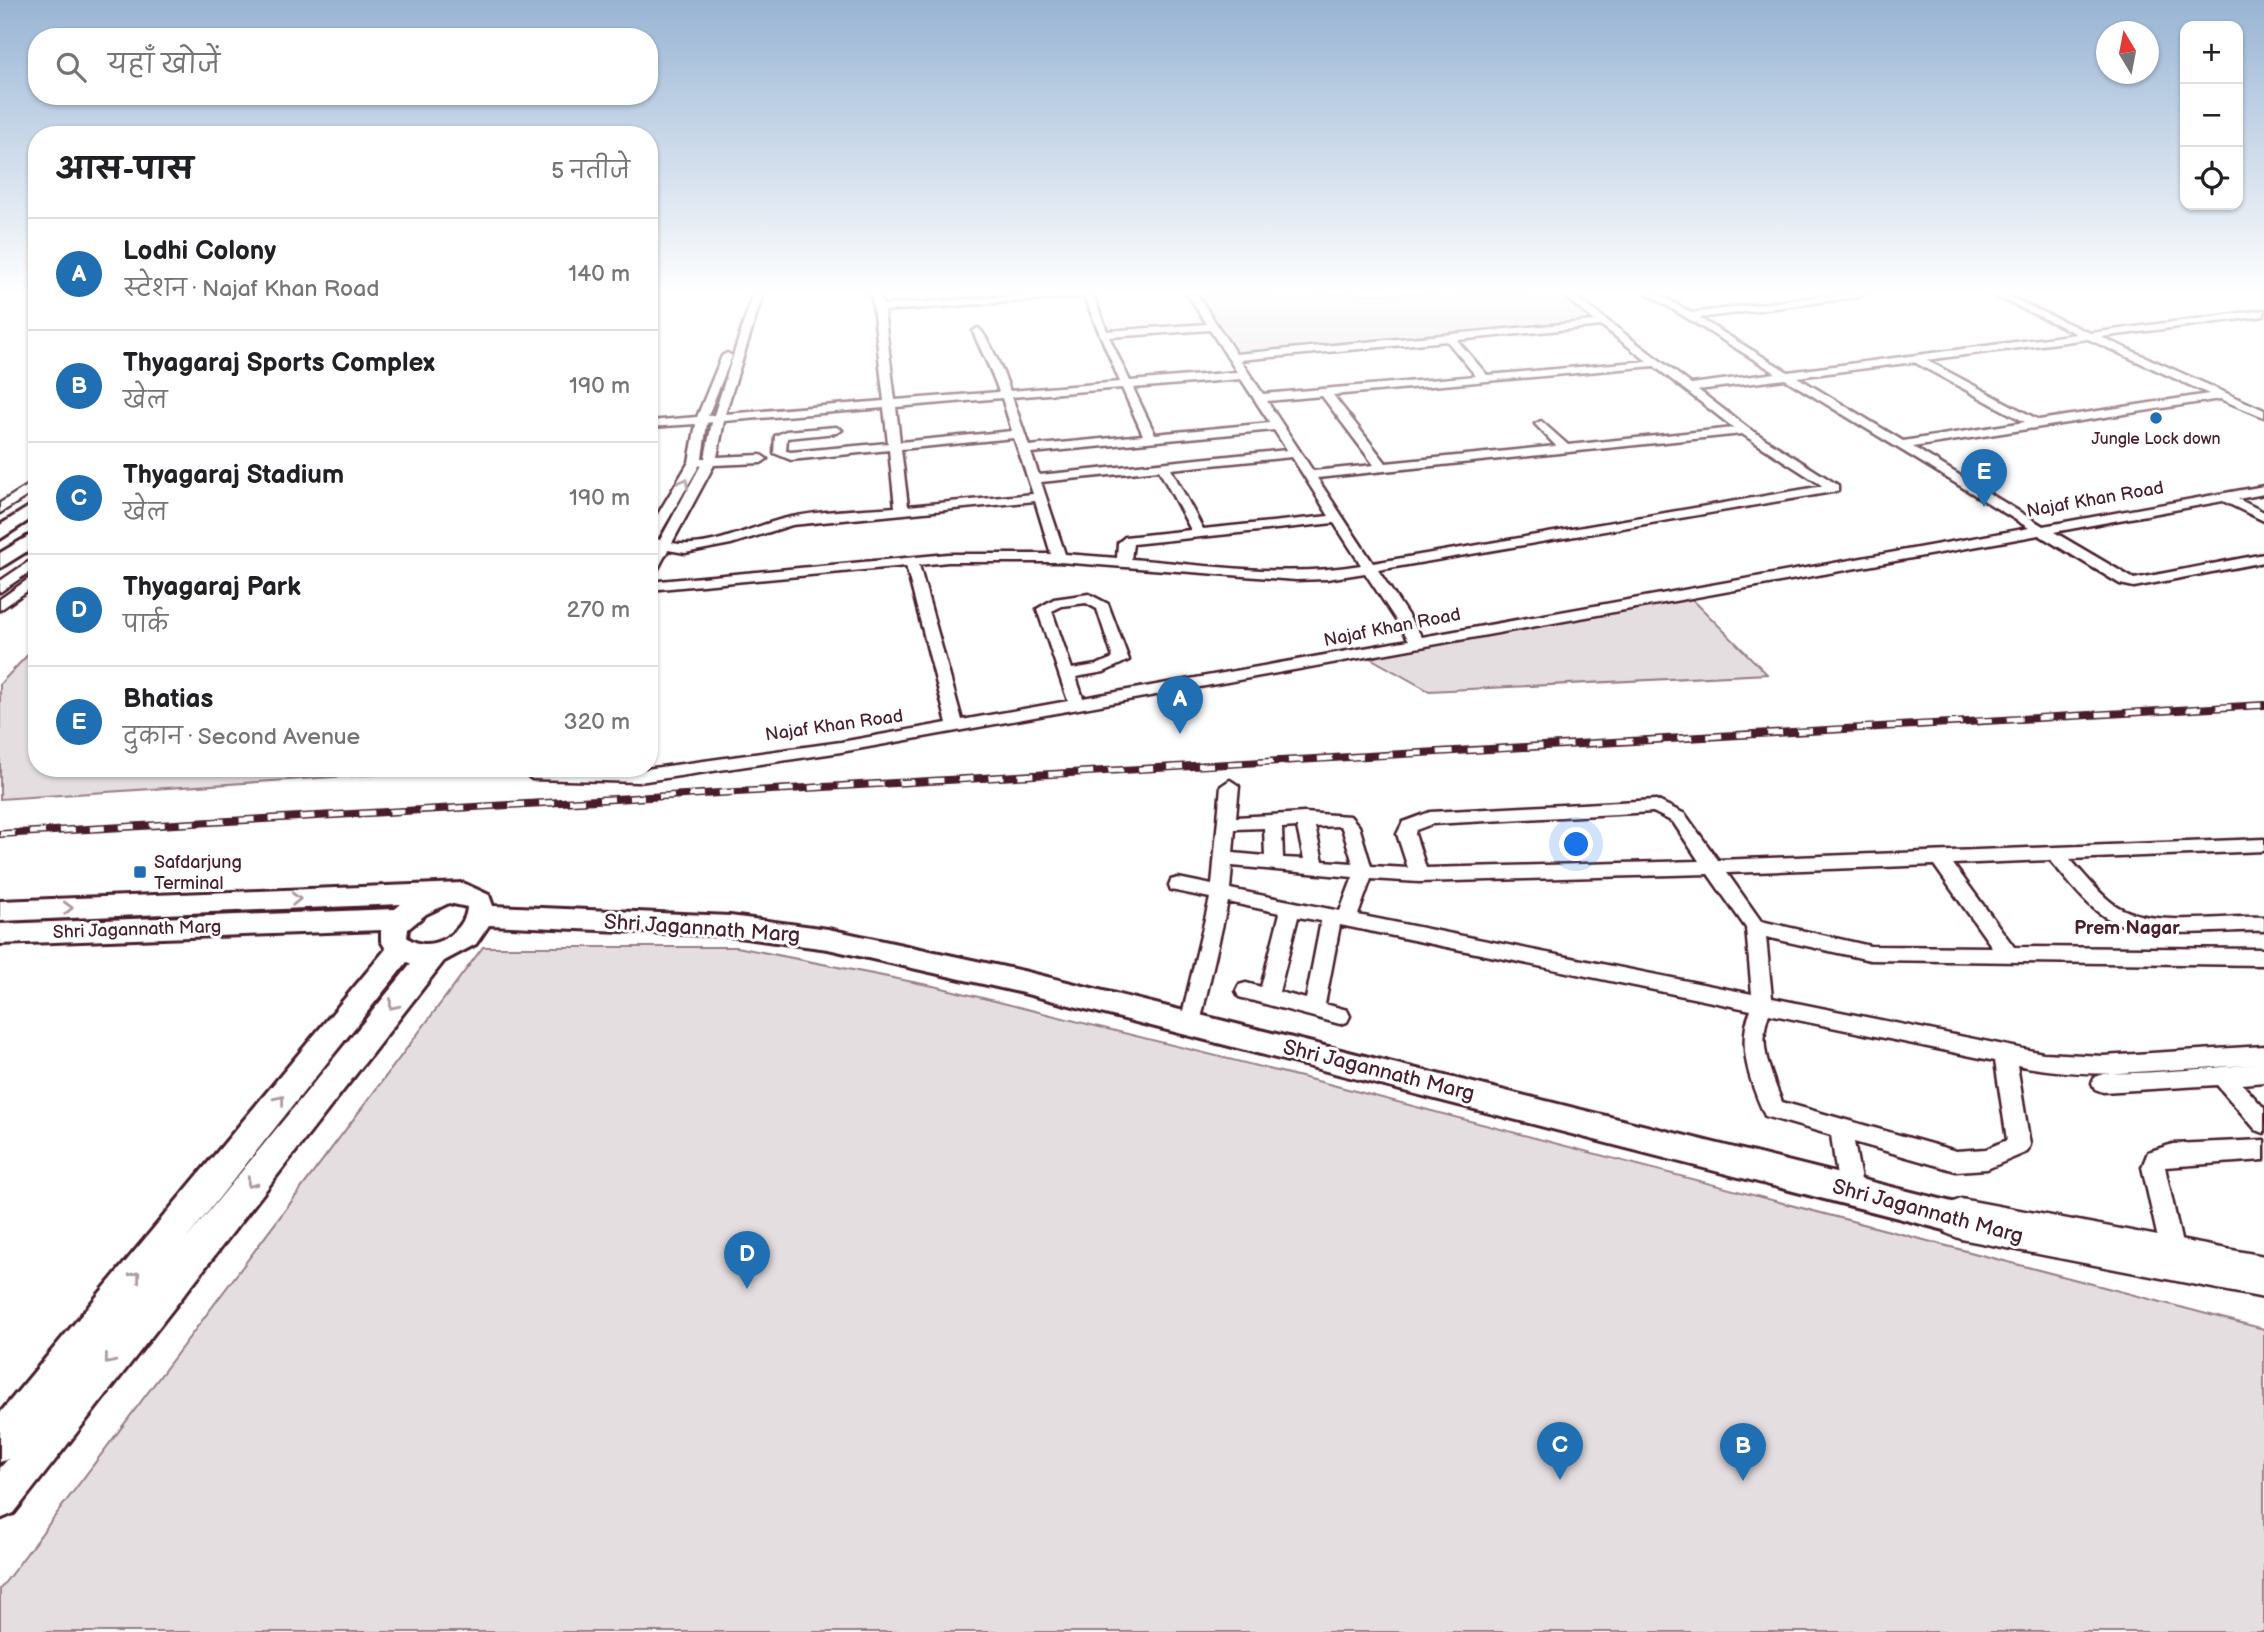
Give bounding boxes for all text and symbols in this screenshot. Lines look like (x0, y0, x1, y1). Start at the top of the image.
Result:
north arrow (2096, 21, 2159, 84)
map controls (2180, 21, 2243, 210)
button: + (2180, 21, 2243, 84)
search box (28, 28, 658, 105)
icon: search (52, 48, 90, 86)
text: यहाँ खोजें (108, 50, 220, 81)
button: − (2180, 84, 2243, 147)
button: locate (2180, 147, 2243, 210)
text: आस-पास (56, 152, 193, 188)
text: 5 नतीजे (551, 157, 630, 185)
text: Lodhi Colony (123, 236, 276, 267)
text: A (72, 260, 86, 288)
text: 140 m (568, 260, 630, 288)
text: स्टेशन · Najaf Khan Road (123, 275, 379, 303)
text: Thyagaraj Sports Complex (123, 348, 435, 379)
text: B (71, 372, 87, 400)
text: 190 m (569, 372, 630, 400)
text: खेल (123, 387, 168, 415)
marker: Jungle Lock down (2148, 410, 2164, 426)
place label: Jungle Lock down (2091, 430, 2221, 449)
pin: E (1961, 449, 2007, 507)
text: Thyagaraj Stadium (123, 460, 344, 491)
street label: Najaf Khan Road (2025, 477, 2165, 522)
one-way arrow (676, 478, 689, 490)
text: C (71, 484, 87, 512)
text: 190 m (569, 484, 630, 512)
text: खेल (123, 499, 168, 527)
text: Thyagaraj Park (123, 572, 301, 603)
text: D (71, 596, 87, 624)
text: 270 m (566, 596, 630, 624)
street label: Najaf Khan Road (1322, 604, 1462, 651)
text: पार्क (123, 611, 168, 639)
pin: A (1157, 676, 1203, 734)
text: Bhatias (123, 684, 213, 715)
street label: Najaf Khan Road (764, 705, 904, 746)
text: E (72, 708, 86, 736)
text: 320 m (564, 708, 630, 736)
text: दुकान · Second Avenue (123, 723, 360, 751)
your location (1559, 827, 1593, 861)
place label: Safdarjung Terminal (154, 852, 242, 894)
marker: Safdarjung Terminal (132, 864, 148, 880)
one-way arrow (290, 892, 301, 907)
one-way arrow (63, 901, 74, 916)
street label: Shri Jagannath Marg (603, 909, 801, 948)
street label: Shri Jagannath Marg (53, 916, 222, 943)
district label: Prem Nagar (2074, 917, 2180, 940)
one-way arrow (389, 998, 402, 1010)
street label: Shri Jagannath Marg (1281, 1035, 1477, 1106)
one-way arrow (271, 1095, 284, 1107)
street label: Shri Jagannath Marg (1830, 1174, 2026, 1249)
one-way arrow (247, 1175, 260, 1187)
pin: D (724, 1231, 770, 1289)
one-way arrow (128, 1272, 140, 1285)
one-way arrow (105, 1353, 118, 1365)
pin: C (1537, 1422, 1583, 1480)
pin: B (1720, 1423, 1766, 1481)

